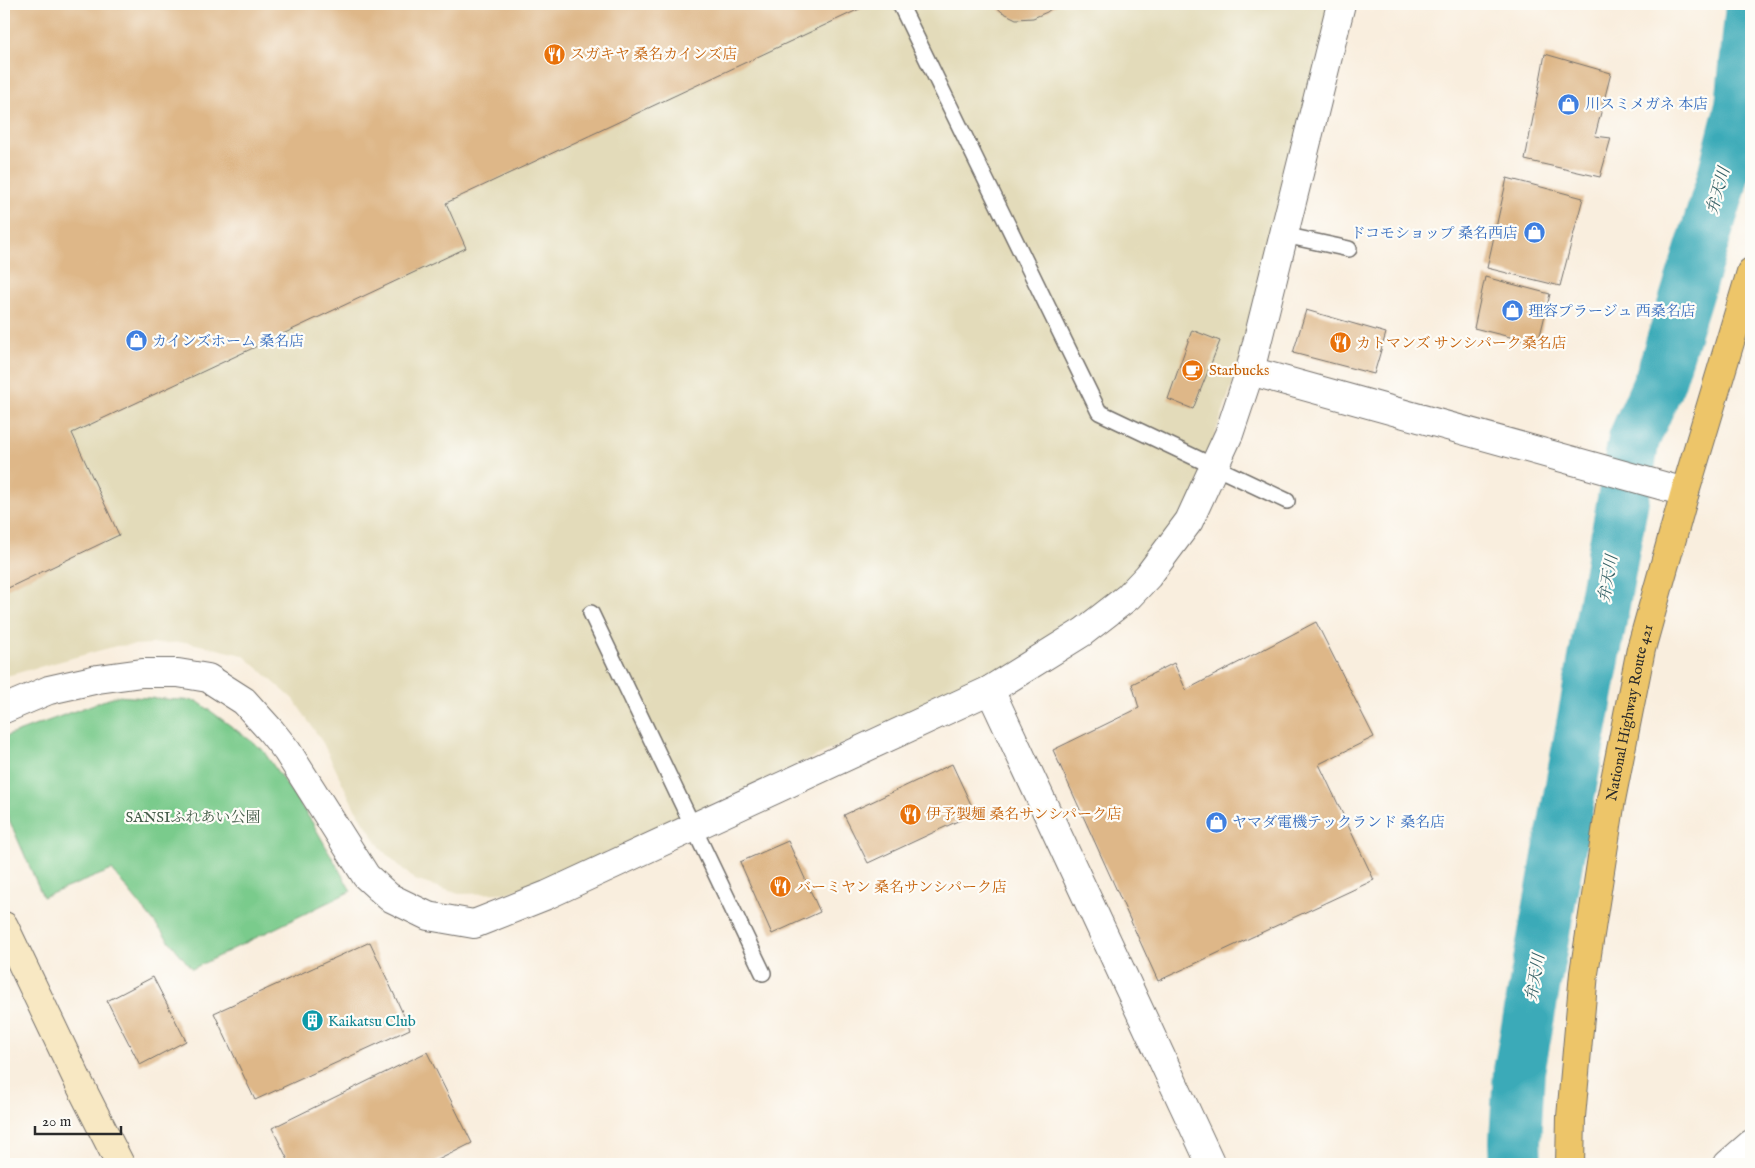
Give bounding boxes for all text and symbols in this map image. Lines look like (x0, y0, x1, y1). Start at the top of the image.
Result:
restaurant icon: スガキヤ 桑名カインズ店 (542, 42, 566, 66)
place label: スガキヤ 桑名カインズ店 (570, 45, 737, 64)
shop icon: 川スミメガネ 本店 (1557, 92, 1581, 116)
place label: 川スミメガネ 本店 (1585, 95, 1708, 114)
water label: 弁天川 (1703, 163, 1736, 217)
shop icon: ドコモショップ 桑名西店 (1522, 221, 1546, 245)
place label: ドコモショップ 桑名西店 (1351, 224, 1518, 243)
shop icon: 理容プラージュ 西桑名店 (1500, 299, 1524, 323)
place label: 理容プラージュ 西桑名店 (1528, 302, 1696, 321)
shop icon: カインズホーム 桑名店 (124, 329, 148, 353)
restaurant icon: カトマンズ サンシパーク桑名店 (1328, 331, 1352, 355)
place label: カインズホーム 桑名店 (152, 332, 304, 351)
place label: カトマンズ サンシパーク桑名店 (1356, 334, 1567, 353)
cafe icon: Starbucks (1181, 358, 1205, 382)
place label: Starbucks (1209, 361, 1269, 380)
water label: 弁天川 (1595, 552, 1623, 604)
street label: National Highway Route 421 (1602, 622, 1657, 803)
restaurant icon: 伊予製麺 桑名サンシパーク店 (898, 802, 922, 826)
place label: 伊予製麺 桑名サンシパーク店 (926, 805, 1122, 824)
park label: SANSIふれあい公園 (126, 808, 260, 827)
shop icon: ヤマダ電機テックランド 桑名店 (1204, 810, 1228, 834)
place label: ヤマダ電機テックランド 桑名店 (1232, 813, 1445, 832)
restaurant icon: バーミヤン 桑名サンシパーク店 (768, 875, 792, 899)
place label: バーミヤン 桑名サンシパーク店 (796, 878, 1007, 897)
water label: 弁天川 (1522, 951, 1550, 1003)
building icon: Kaikatsu Club (300, 1009, 324, 1033)
place label: Kaikatsu Club (328, 1012, 416, 1031)
scale bar (35, 1103, 121, 1135)
text: 20 m (42, 1112, 72, 1131)

